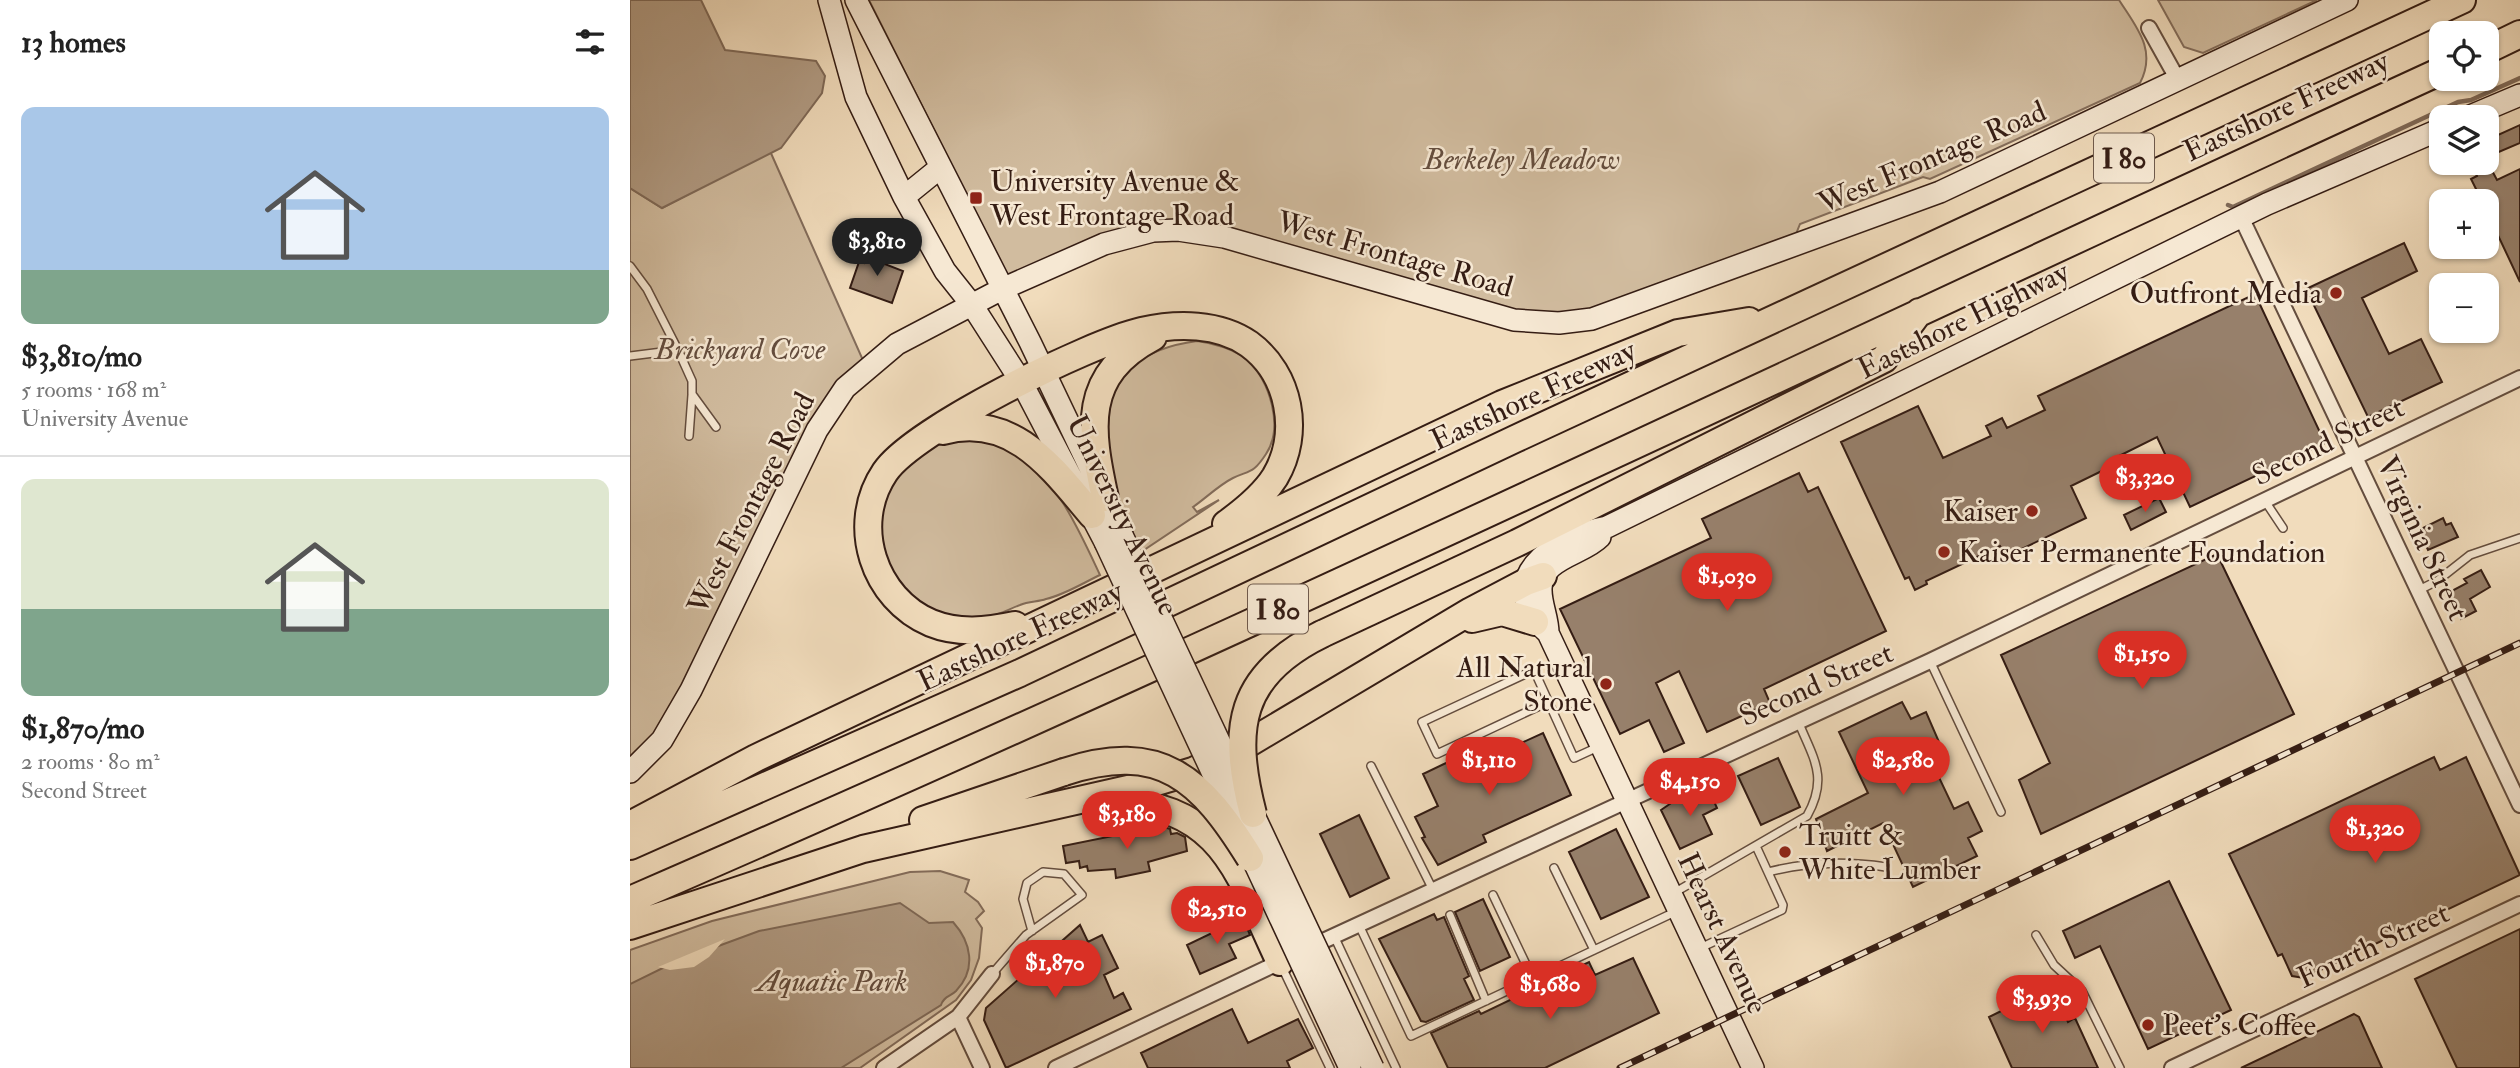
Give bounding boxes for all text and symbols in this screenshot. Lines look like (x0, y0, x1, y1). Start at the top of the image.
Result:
map controls (2429, 21, 2499, 343)
button: locate (2429, 21, 2499, 91)
icon: filters (571, 23, 609, 61)
text: 13 homes (21, 24, 126, 61)
street label: Eastshore Freeway (2178, 42, 2395, 170)
street label: West Frontage Road (1812, 93, 2052, 223)
button: layers (2429, 105, 2499, 175)
road number: I 80 (2094, 134, 2154, 182)
park label: Berkeley Meadow (1422, 141, 1620, 178)
icon: home (252, 152, 378, 278)
place label: University Avenue & West Frontage Road (989, 163, 1240, 234)
button: + (2429, 189, 2499, 259)
marker: University Avenue & West Frontage Road (968, 190, 984, 206)
street label: West Frontage Road (1272, 203, 1517, 306)
pin: $3,810 (820, 218, 934, 278)
text: $3,810 (848, 226, 906, 255)
street label: Eastshore Highway (1851, 253, 2076, 388)
button: − (2429, 273, 2499, 343)
place label: Outfront Media (2130, 275, 2323, 312)
marker: Outfront Media (2328, 285, 2344, 301)
park label: Brickyard Cove (653, 331, 826, 368)
street label: Eastshore Freeway (1425, 331, 1642, 459)
text: $3,810/mo (21, 338, 142, 375)
text: 5 rooms · 168 m² (21, 375, 166, 404)
street label: West Frontage Road (679, 386, 823, 621)
street label: Second Street (2246, 389, 2410, 494)
text: University Avenue (21, 404, 188, 433)
street label: University Avenue (1058, 409, 1187, 621)
street label: Virginia Street (2368, 450, 2477, 627)
pin: $3,320 (2088, 454, 2202, 514)
text: $3,320 (2115, 462, 2175, 491)
place label: Kaiser (1943, 493, 2018, 530)
marker: Kaiser (2024, 503, 2040, 519)
icon: home (252, 524, 378, 650)
place label: Kaiser Permanente Foundation (1958, 534, 2326, 571)
marker: Kaiser Permanente Foundation (1936, 544, 1952, 560)
pin: $1,030 (1670, 554, 1784, 613)
text: $1,030 (1697, 561, 1757, 590)
street label: Eastshore Freeway (912, 572, 1129, 700)
road number: I 80 (1248, 584, 1308, 634)
pin: $1,150 (2085, 632, 2199, 691)
street label: Second Street (1734, 634, 1899, 735)
text: $1,150 (2114, 639, 2170, 668)
place label: All Natural Stone (1455, 649, 1592, 720)
marker: All Natural Stone (1598, 676, 1614, 692)
text: $1,870/mo (21, 710, 144, 747)
pin: $1,110 (1432, 738, 1546, 797)
pin: $2,580 (1846, 738, 1960, 797)
text: $1,110 (1462, 745, 1516, 774)
text: $2,580 (1872, 745, 1934, 774)
text: 2 rooms · 80 m² (21, 747, 160, 776)
pin: $4,150 (1633, 758, 1747, 818)
text: $4,150 (1659, 766, 1721, 795)
text: Second Street (21, 776, 147, 805)
pin: $3,180 (1070, 792, 1184, 851)
text: $3,180 (1098, 799, 1156, 828)
pin: $1,320 (2318, 806, 2432, 865)
text: $1,320 (2346, 813, 2404, 842)
place label: Truitt & White Lumber (1798, 817, 1981, 888)
marker: Truitt & White Lumber (1777, 844, 1793, 860)
street label: Hearst Avenue (1669, 847, 1776, 1020)
pin: $2,510 (1160, 886, 1274, 946)
text: $2,510 (1187, 894, 1247, 923)
street label: Fourth Street (2291, 894, 2455, 997)
pin: $1,870 (998, 940, 1112, 1000)
text: $1,870 (1025, 948, 1085, 977)
pin: $1,680 (1493, 962, 1607, 1021)
park label: Aquatic Park (754, 963, 908, 1000)
text: $1,680 (1520, 969, 1580, 998)
pin: $3,930 (1985, 976, 2099, 1035)
text: $3,930 (2012, 983, 2072, 1012)
place label: Peet's Coffee (2162, 1007, 2316, 1044)
marker: Peet's Coffee (2140, 1017, 2156, 1033)

